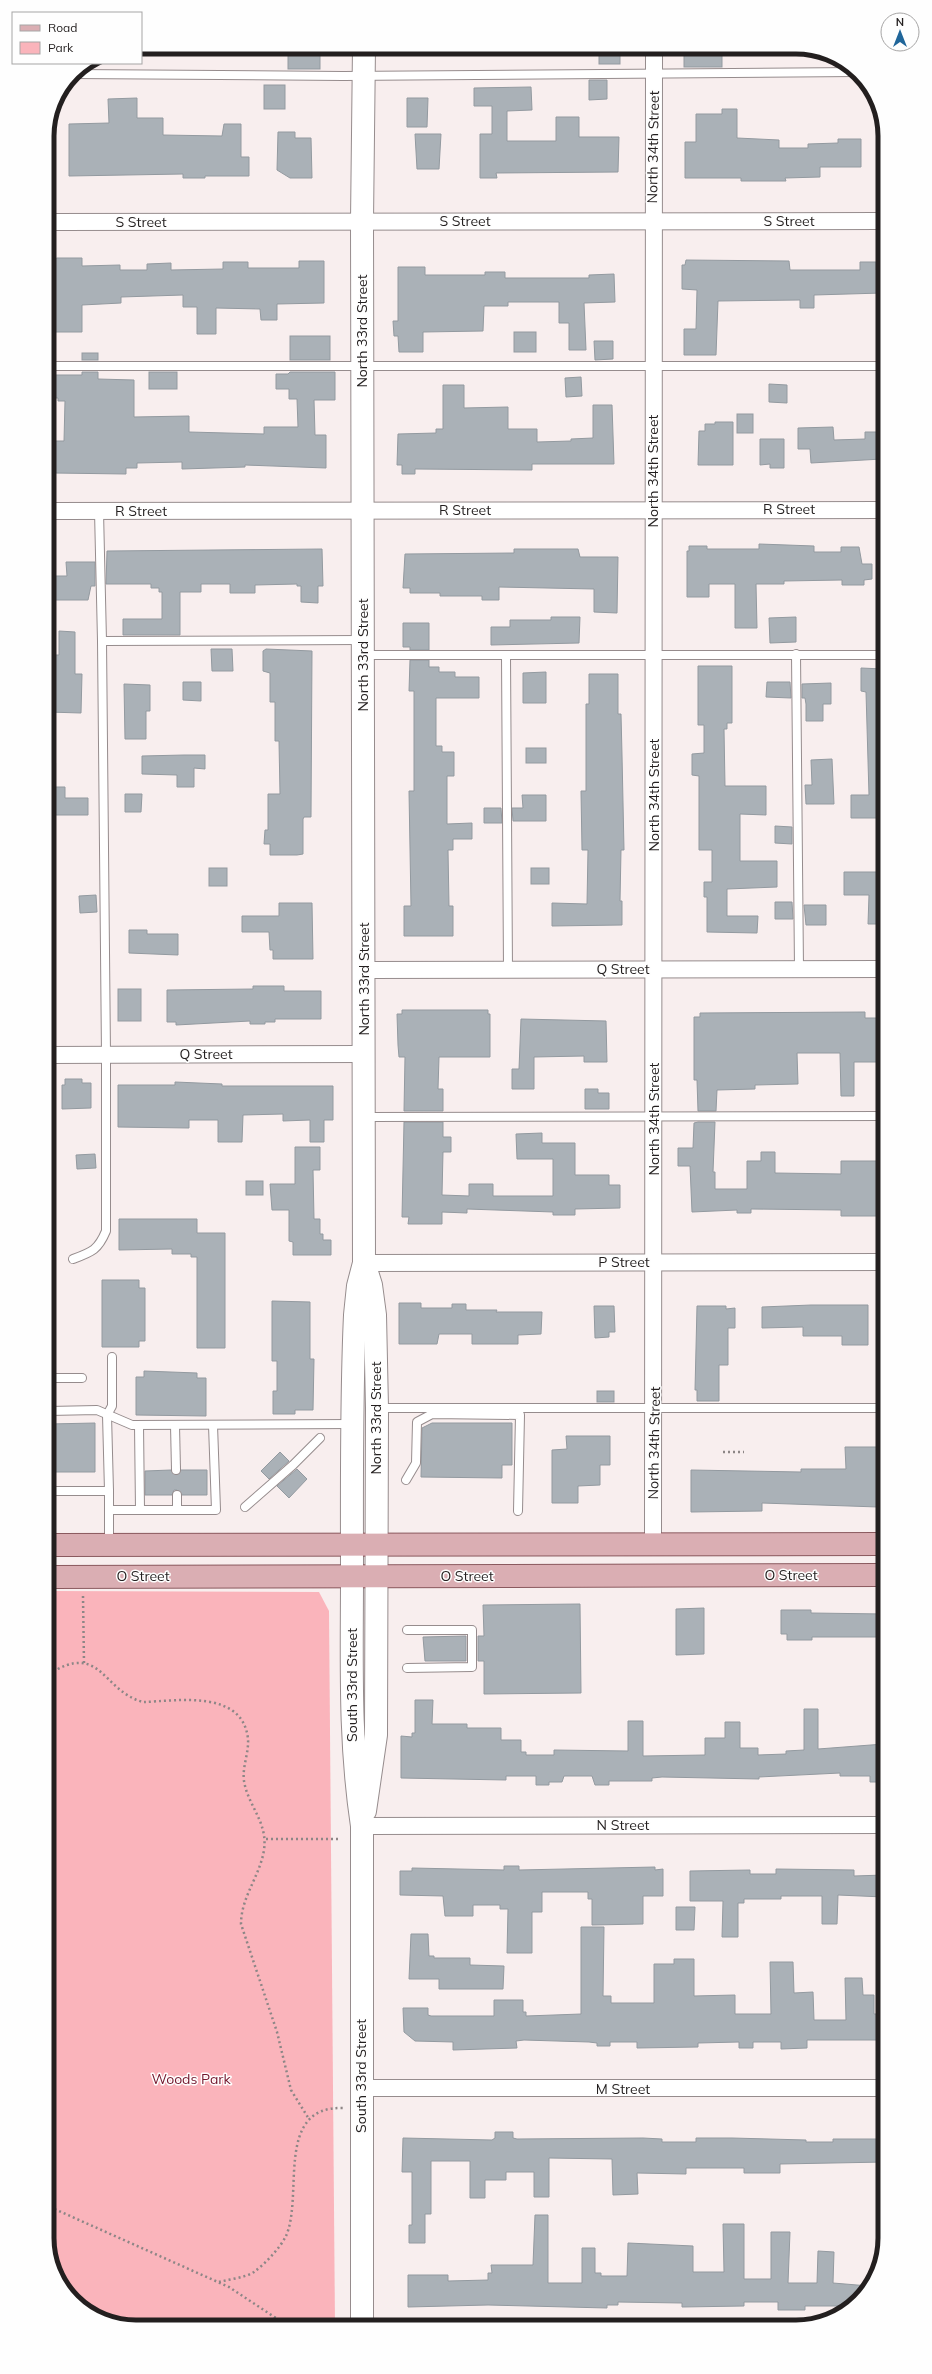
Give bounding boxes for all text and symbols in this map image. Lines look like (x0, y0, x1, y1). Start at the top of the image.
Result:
legend (12, 12, 142, 64)
north arrow (880, 12, 920, 52)
text: N (896, 15, 904, 29)
text: Road (48, 20, 77, 35)
text: Park (48, 40, 74, 55)
street label: North 34th Street (643, 90, 663, 204)
street label: S Street (439, 212, 491, 230)
street label: S Street (763, 212, 815, 230)
street label: S Street (115, 213, 167, 231)
street label: North 33rd Street (353, 274, 371, 388)
street label: North 34th Street (644, 414, 662, 527)
street label: R Street (763, 500, 815, 518)
street label: R Street (439, 501, 491, 519)
street label: R Street (115, 502, 167, 520)
street label: North 33rd Street (354, 598, 372, 712)
street label: North 34th Street (645, 738, 663, 851)
street label: North 33rd Street (355, 922, 373, 1036)
street label: Q Street (596, 960, 650, 978)
street label: Q Street (179, 1045, 233, 1063)
street label: North 34th Street (645, 1062, 663, 1175)
street label: P Street (598, 1253, 650, 1271)
street label: North 33rd Street (367, 1361, 385, 1475)
street label: North 34th Street (644, 1386, 664, 1500)
street label: O Street (764, 1566, 818, 1584)
street label: O Street (116, 1567, 170, 1585)
street label: O Street (440, 1567, 494, 1585)
street label: South 33rd Street (343, 1628, 361, 1742)
street label: N Street (597, 1816, 650, 1834)
street label: South 33rd Street (352, 2019, 370, 2133)
park label: Woods Park (151, 2070, 231, 2088)
street label: M Street (596, 2080, 650, 2098)

